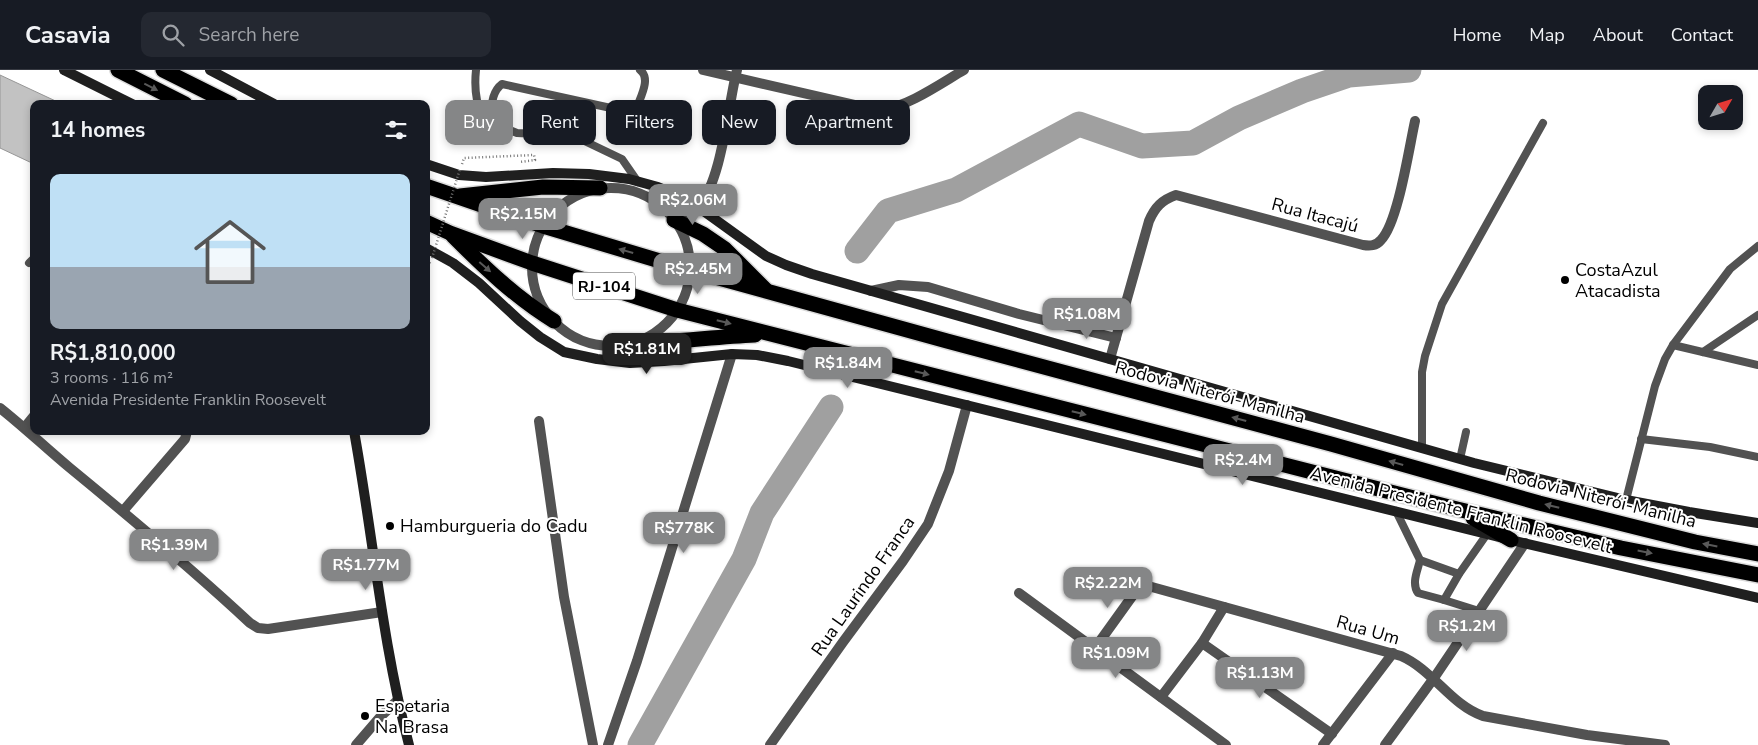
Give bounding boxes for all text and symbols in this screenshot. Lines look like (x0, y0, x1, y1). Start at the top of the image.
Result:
search box (141, 12, 491, 57)
text: Casavia (25, 19, 111, 51)
icon: search (159, 21, 187, 49)
text: Search here (199, 22, 299, 48)
text: Home (1453, 23, 1501, 47)
text: Map (1529, 23, 1565, 47)
text: About (1593, 23, 1643, 47)
text: Contact (1671, 23, 1733, 47)
one-way arrow (144, 83, 158, 91)
north arrow (1698, 85, 1742, 130)
map controls (1698, 85, 1743, 130)
chip: Buy (445, 100, 513, 145)
chip: Rent (523, 100, 596, 145)
chip: Filters (606, 100, 692, 145)
chip: New (702, 100, 776, 145)
chip: Apartment (786, 100, 910, 145)
text: 14 homes (50, 116, 145, 144)
icon: filters (382, 116, 410, 144)
pin: R$2.06M (647, 184, 739, 226)
text: R$2.06M (659, 189, 727, 211)
street label: Rua Itacajú (1269, 192, 1361, 238)
pin: R$2.15M (477, 198, 569, 240)
text: R$2.15M (489, 203, 557, 225)
icon: home (185, 207, 275, 297)
one-way arrow (619, 246, 634, 254)
pin: R$2.45M (652, 252, 744, 295)
text: R$2.45M (664, 258, 732, 280)
place label: CostaAzul Atacadista (1575, 258, 1661, 303)
one-way arrow (478, 261, 490, 273)
road number: RJ-104 (573, 272, 635, 300)
marker: CostaAzul Atacadista (1559, 274, 1571, 286)
pin: R$1.08M (1041, 298, 1133, 340)
text: R$1.08M (1053, 303, 1121, 325)
one-way arrow (717, 319, 732, 327)
pin: R$1.81M (601, 332, 693, 375)
text: R$1.81M (613, 338, 681, 360)
text: R$1,810,000 (50, 339, 176, 367)
pin: R$1.84M (802, 346, 894, 389)
text: R$1.84M (814, 352, 882, 374)
street label: Rodovia Niterói-Manilha (1112, 355, 1308, 429)
text: 3 rooms · 116 m² (50, 367, 173, 389)
one-way arrow (914, 369, 929, 377)
text: Avenida Presidente Franklin Roosevelt (50, 389, 326, 411)
one-way arrow (1072, 409, 1087, 417)
one-way arrow (1232, 415, 1247, 423)
pin: R$2.4M (1202, 444, 1284, 486)
text: R$2.4M (1214, 449, 1272, 471)
one-way arrow (1388, 458, 1403, 466)
street label: Avenida Presidente Franklin Roosevelt (1308, 461, 1615, 559)
street label: Rodovia Niterói-Manilha (1503, 463, 1699, 533)
one-way arrow (1545, 502, 1560, 510)
street label: Rua Laurindo Franca (806, 511, 920, 661)
pin: R$778K (643, 512, 725, 554)
place label: Hamburgueria do Cadu (400, 514, 588, 538)
text: R$778K (654, 517, 714, 539)
marker: Hamburgueria do Cadu (384, 520, 396, 532)
pin: R$1.39M (128, 528, 220, 571)
text: R$1.39M (140, 534, 208, 556)
one-way arrow (1702, 540, 1718, 548)
pin: R$1.77M (320, 548, 412, 591)
one-way arrow (1637, 549, 1653, 557)
text: R$1.77M (332, 554, 400, 576)
pin: R$2.22M (1062, 566, 1154, 609)
text: R$2.22M (1074, 572, 1142, 594)
street label: Rua Um (1334, 610, 1402, 650)
pin: R$1.2M (1426, 610, 1508, 652)
text: R$1.2M (1438, 615, 1496, 637)
pin: R$1.09M (1070, 636, 1162, 679)
text: R$1.09M (1082, 642, 1150, 664)
pin: R$1.13M (1214, 656, 1306, 699)
text: R$1.13M (1226, 662, 1294, 684)
place label: Espetaria Na Brasa (375, 694, 450, 739)
marker: Espetaria Na Brasa (359, 710, 371, 722)

